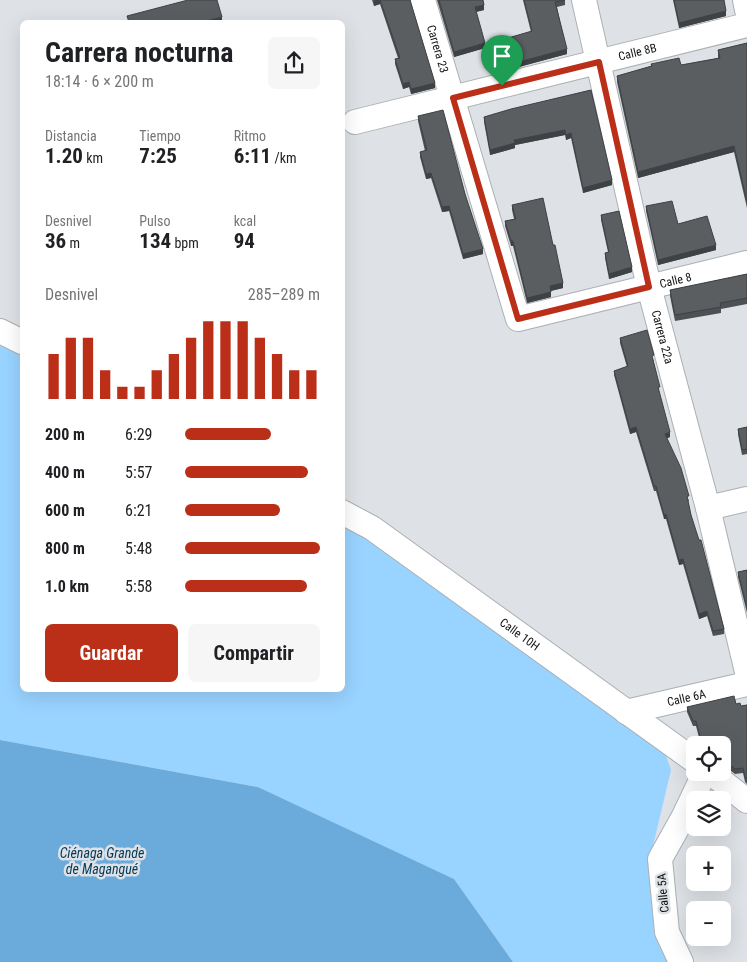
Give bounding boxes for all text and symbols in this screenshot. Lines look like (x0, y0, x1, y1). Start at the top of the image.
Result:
street label: Carrera 23 (424, 23, 451, 75)
pin (481, 35, 523, 86)
text: Carrera nocturna (45, 36, 234, 69)
button: share (268, 37, 320, 89)
street label: Calle 8B (617, 41, 658, 64)
icon: arrive (488, 42, 516, 70)
text: 18:14 · 6 × 200 m (45, 72, 154, 91)
text: Distancia (45, 128, 97, 144)
text: Tiempo (139, 128, 181, 144)
text: Ritmo (234, 128, 266, 144)
text: 1.20 (45, 144, 83, 168)
text: 7:25 (139, 144, 177, 168)
text: 6:11 (234, 144, 271, 168)
text: km (83, 150, 103, 166)
text: /km (271, 150, 297, 166)
text: Desnivel (45, 213, 92, 229)
text: Pulso (139, 213, 170, 229)
text: kcal (234, 213, 256, 229)
text: 36 (45, 229, 66, 253)
text: 134 (139, 229, 171, 253)
text: 94 (234, 229, 255, 253)
text: m (66, 235, 80, 251)
text: bpm (171, 235, 199, 251)
street label: Calle 8 (658, 270, 693, 291)
text: Desnivel (45, 285, 98, 304)
text: 285–289 m (248, 285, 320, 304)
street label: Carrera 22a (648, 309, 676, 366)
text: 200 m (45, 425, 85, 444)
text: 6:29 (125, 425, 152, 444)
text: 400 m (45, 463, 85, 482)
text: 5:57 (125, 463, 152, 482)
text: 600 m (45, 501, 85, 520)
text: 6:21 (125, 501, 152, 520)
text: 800 m (45, 539, 85, 558)
text: 5:48 (125, 539, 152, 558)
text: 1.0 km (45, 577, 89, 596)
text: 5:58 (125, 577, 152, 596)
street label: Calle 10H (497, 615, 542, 654)
button: Guardar (45, 624, 178, 682)
button: Compartir (188, 624, 320, 682)
street label: Calle 6A (666, 687, 707, 709)
map controls (686, 736, 731, 946)
button: locate (686, 736, 731, 781)
button: layers (686, 791, 731, 836)
water label: Ciénaga Grande de Magangué (60, 845, 144, 877)
button: + (686, 846, 731, 891)
street label: Calle 5A (654, 873, 672, 913)
button: − (686, 901, 731, 946)

